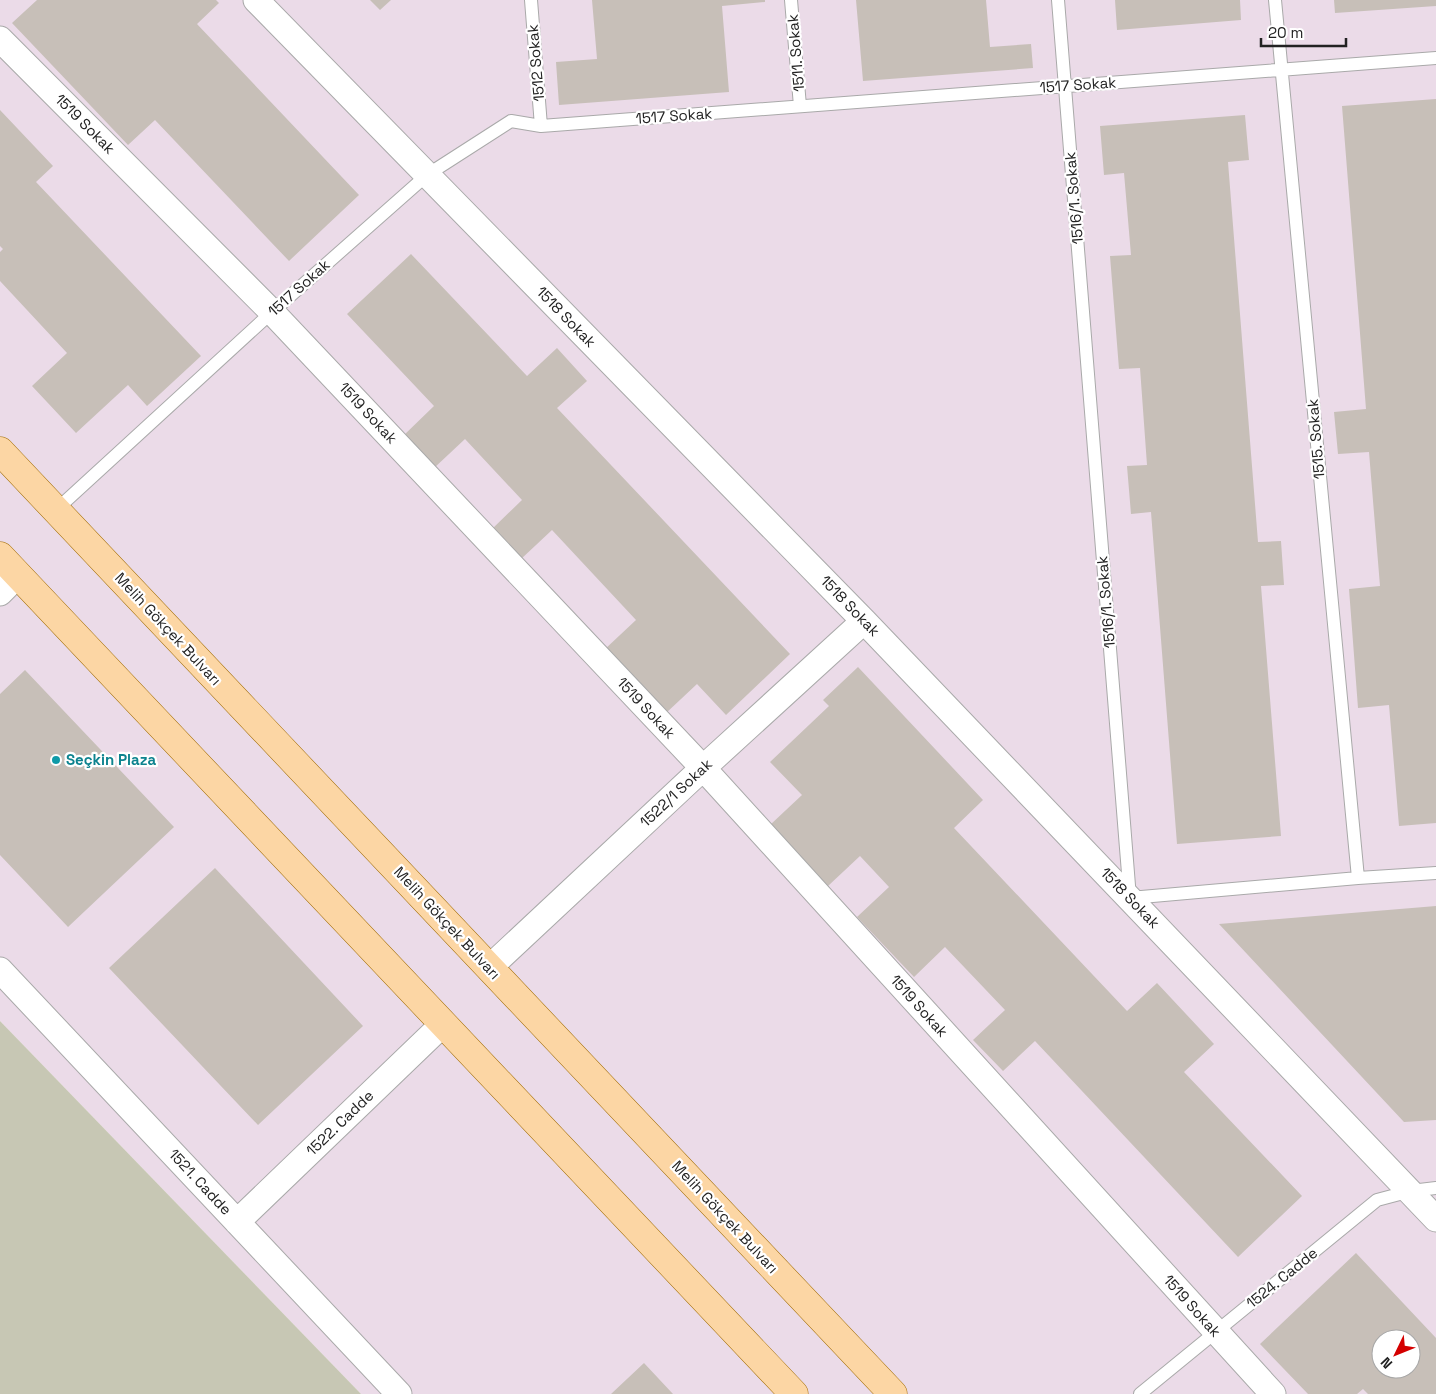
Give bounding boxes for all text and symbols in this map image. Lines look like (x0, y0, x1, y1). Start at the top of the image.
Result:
street label: 1511. Sokak (783, 13, 808, 93)
scale bar (1261, 15, 1346, 47)
text: 20 m (1268, 23, 1303, 42)
street label: 1512 Sokak (523, 24, 548, 102)
street label: 1517 Sokak (1039, 72, 1117, 97)
street label: 1519 Sokak (51, 90, 119, 158)
street label: 1517 Sokak (635, 103, 713, 128)
street label: 1516/1. Sokak (1060, 151, 1087, 245)
street label: 1517 Sokak (264, 255, 334, 320)
street label: 1518 Sokak (533, 282, 600, 351)
street label: 1519 Sokak (335, 378, 402, 447)
street label: 1515. Sokak (1303, 398, 1328, 480)
street label: 1516/1. Sokak (1092, 555, 1119, 649)
street label: Melih Gökçek Bulvarı (111, 568, 226, 689)
street label: 1518 Sokak (817, 571, 884, 640)
street label: 1519 Sokak (613, 673, 680, 742)
place label: Seçkin Plaza (66, 750, 157, 769)
marker: Seçkin Plaza (50, 754, 62, 766)
street label: 1522/1 Sokak (636, 754, 716, 831)
street label: Melih Gökçek Bulvarı (390, 862, 505, 983)
street label: 1518 Sokak (1097, 863, 1164, 932)
street label: 1519 Sokak (886, 971, 952, 1041)
street label: 1522. Cadde (302, 1086, 377, 1160)
street label: 1521. Cadde (165, 1145, 236, 1219)
street label: Melih Gökçek Bulvarı (668, 1156, 783, 1277)
street label: 1524. Cadde (1242, 1243, 1321, 1312)
street label: 1519 Sokak (1159, 1271, 1225, 1341)
north arrow (1371, 1329, 1421, 1379)
text: N (1377, 1353, 1396, 1372)

